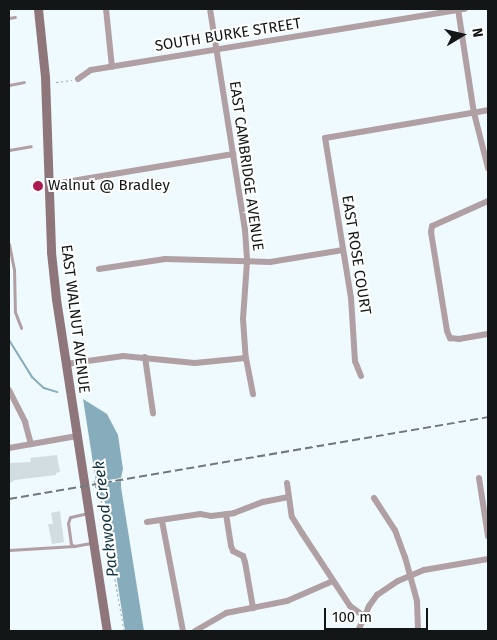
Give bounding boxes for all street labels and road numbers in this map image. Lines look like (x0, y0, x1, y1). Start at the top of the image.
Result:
street label: SOUTH BURKE STREET (154, 15, 302, 55)
street label: EAST CAMBRIDGE AVENUE (225, 80, 267, 252)
street label: EAST ROSE COURT (338, 194, 374, 316)
street label: EAST WALNUT AVENUE (57, 244, 93, 394)

